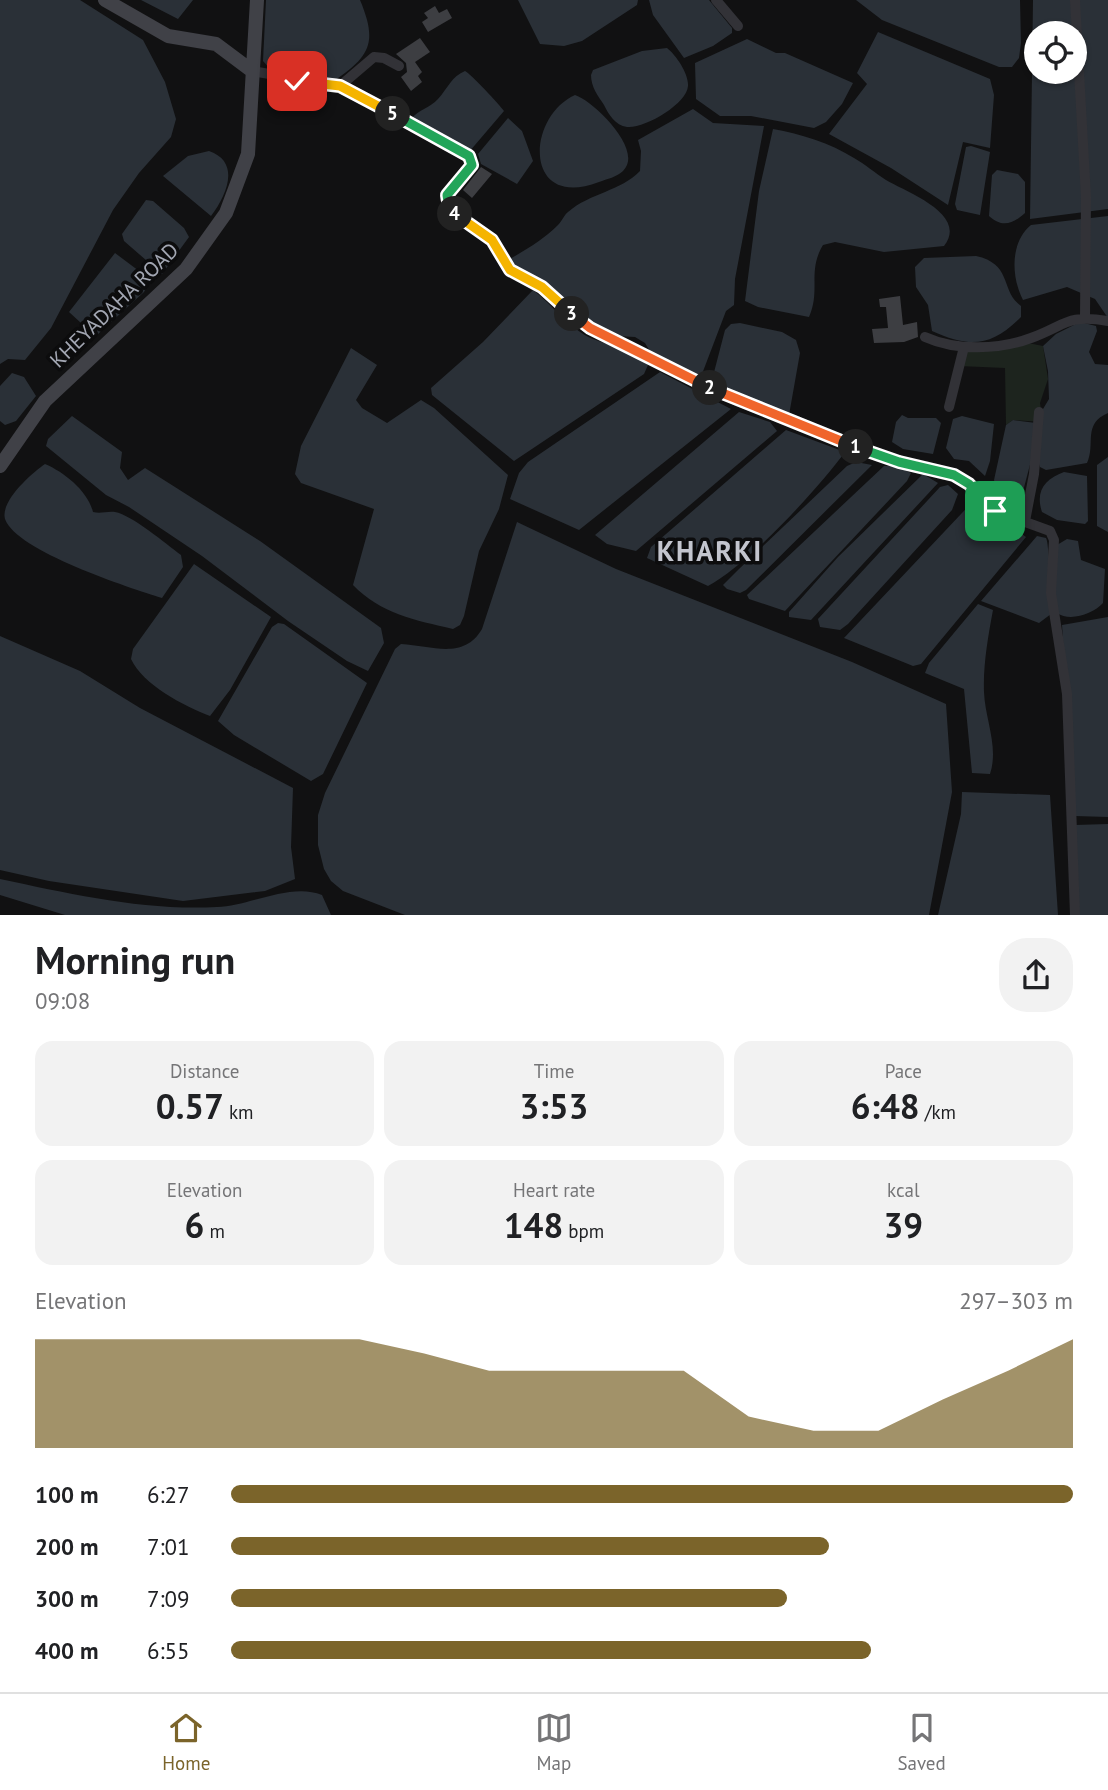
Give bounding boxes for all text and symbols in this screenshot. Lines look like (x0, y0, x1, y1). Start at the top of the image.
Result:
map controls (1024, 21, 1087, 84)
button: locate (1024, 21, 1087, 84)
pin (267, 51, 327, 111)
icon: check (278, 62, 316, 100)
pin: 5 (376, 96, 410, 132)
text: 5 (387, 101, 398, 125)
pin: 4 (438, 196, 472, 232)
text: 4 (449, 201, 460, 225)
street label: KHEYADAHA ROAD (44, 237, 184, 373)
pin: 3 (554, 296, 590, 332)
text: 3 (566, 301, 577, 325)
pin: 2 (692, 370, 728, 406)
text: 2 (704, 375, 715, 399)
pin: 1 (838, 430, 874, 464)
text: 1 (850, 434, 861, 458)
pin (965, 481, 1025, 541)
icon: arrive (976, 492, 1014, 530)
district label: KHARKI (657, 532, 763, 569)
text: Morning run (35, 935, 235, 984)
button: share (999, 938, 1073, 1012)
text: 09:08 (35, 986, 90, 1015)
text: Distance (170, 1059, 239, 1083)
text: Time (534, 1059, 574, 1083)
text: Pace (885, 1059, 922, 1083)
text: 0.57 (156, 1083, 224, 1129)
text: 3:53 (520, 1083, 588, 1129)
text: 6:48 (851, 1083, 920, 1129)
text: km (224, 1100, 254, 1124)
text: /km (920, 1100, 956, 1124)
text: Elevation (167, 1178, 243, 1202)
text: Heart rate (513, 1178, 595, 1202)
text: kcal (887, 1178, 920, 1202)
text: 6 (184, 1202, 204, 1248)
text: 148 (504, 1202, 563, 1248)
text: 39 (883, 1202, 923, 1248)
text: m (204, 1219, 225, 1243)
text: bpm (563, 1219, 604, 1243)
text: Elevation (35, 1286, 127, 1315)
text: 297–303 m (959, 1286, 1073, 1315)
text: 100 m (35, 1480, 98, 1509)
text: 6:27 (147, 1480, 190, 1509)
text: 200 m (35, 1532, 98, 1561)
text: 7:01 (147, 1532, 190, 1561)
text: 300 m (35, 1584, 98, 1613)
text: 7:09 (147, 1584, 190, 1613)
text: 400 m (35, 1636, 98, 1665)
text: 6:55 (147, 1636, 190, 1665)
tab: Home (162, 1709, 210, 1775)
tab: Map (535, 1709, 573, 1775)
tab: Saved (897, 1709, 946, 1775)

